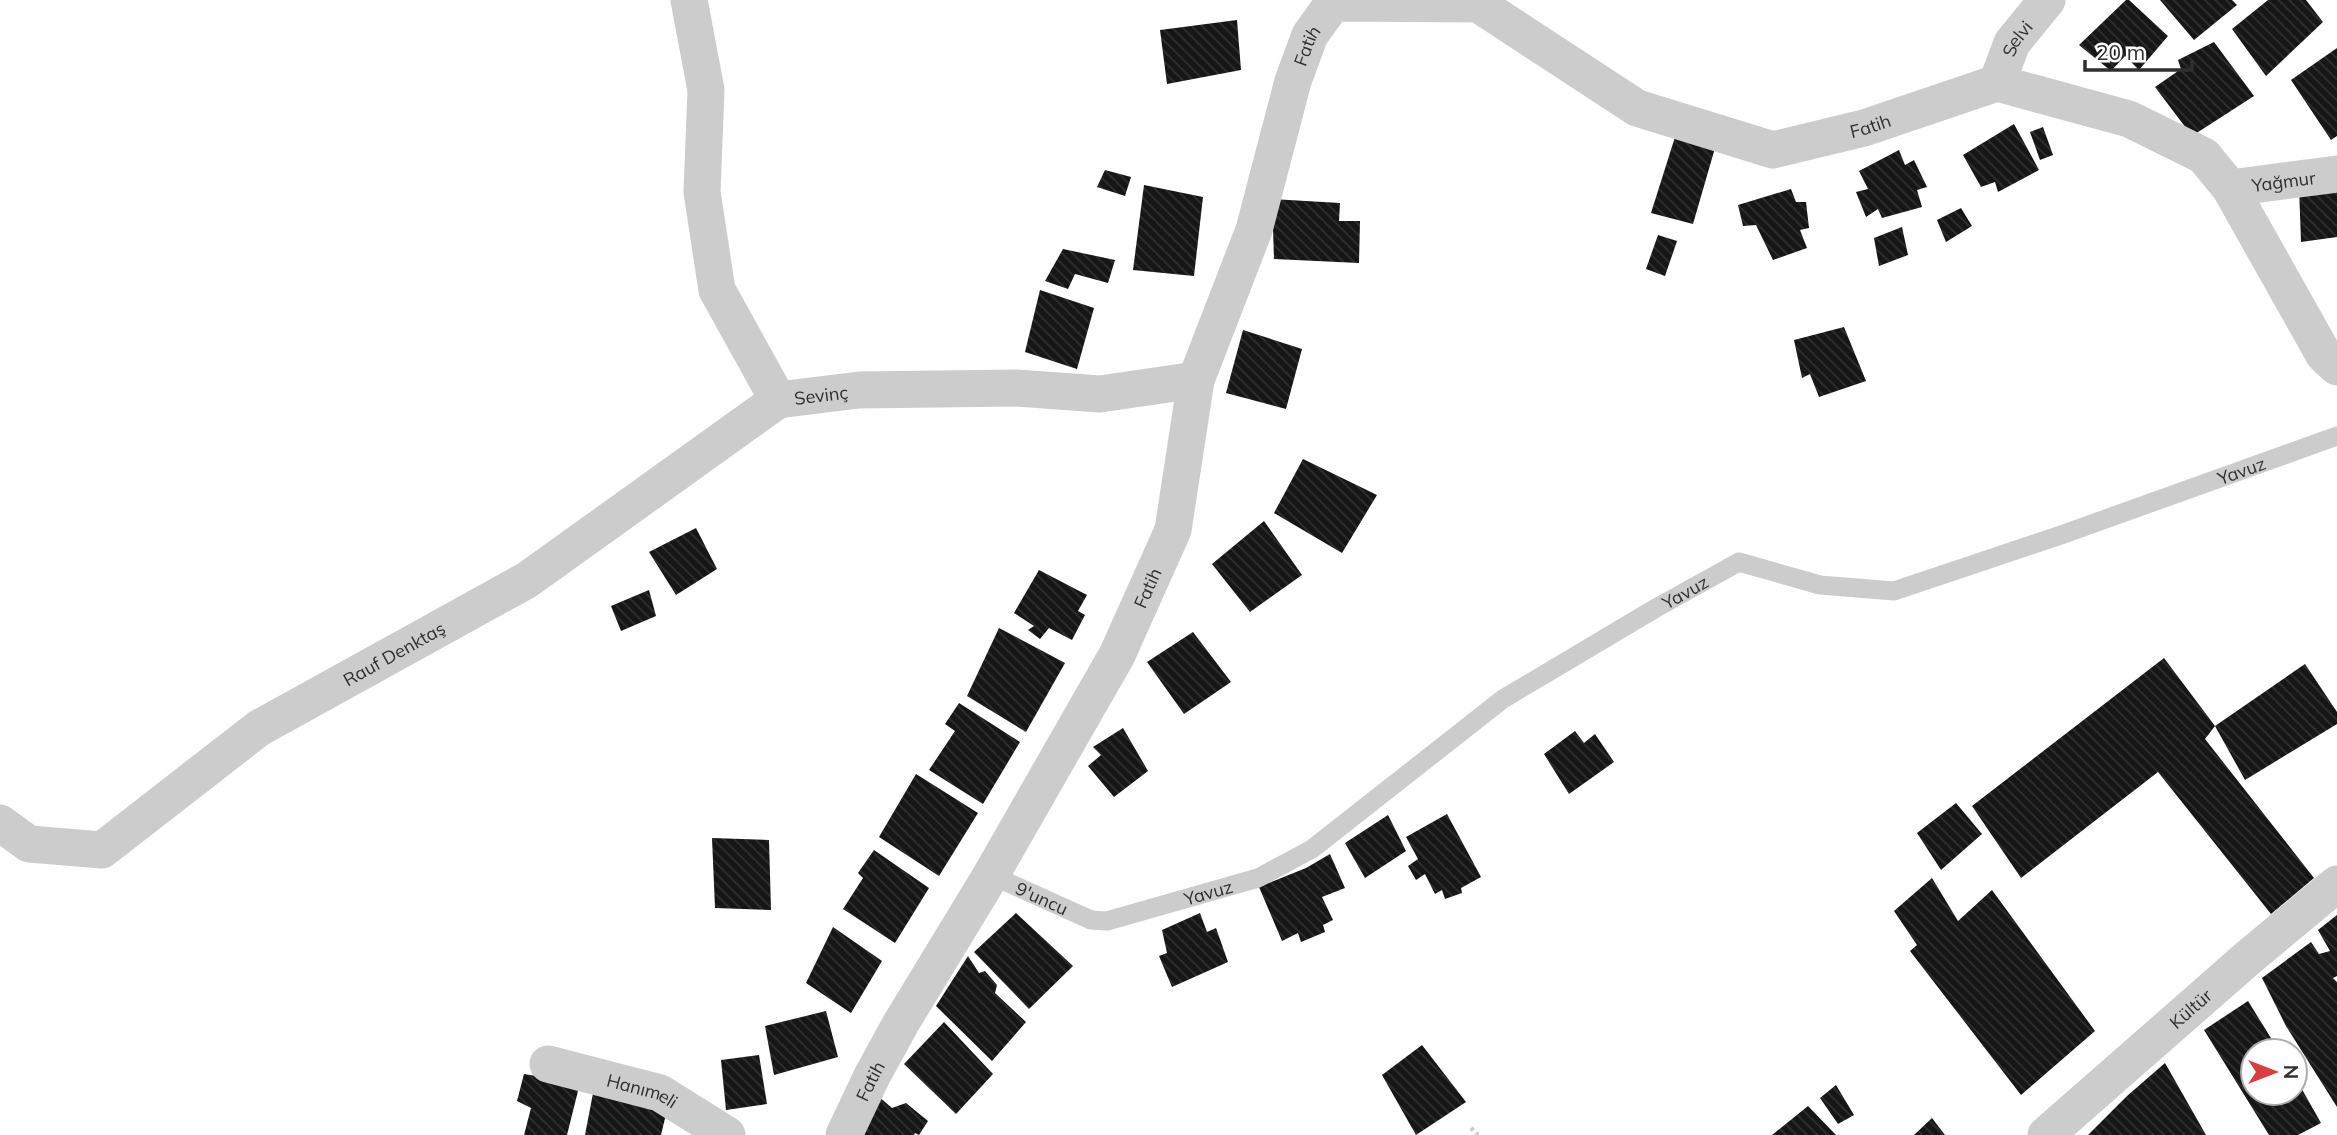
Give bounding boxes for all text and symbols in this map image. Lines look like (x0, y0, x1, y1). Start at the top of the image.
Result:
street label: Selvi (1997, 16, 2037, 59)
street label: Fatih (1288, 20, 1325, 69)
scale bar (2085, 28, 2192, 72)
text: 20 m (2096, 39, 2145, 65)
street label: Fatih (1847, 108, 1894, 143)
street label: Yağmur (2249, 165, 2317, 197)
street label: Sevinç (793, 380, 849, 409)
street label: Yavuz (2213, 451, 2269, 490)
street label: Fatih (1128, 564, 1166, 612)
street label: Yavuz (1657, 570, 1712, 614)
street label: Rauf Denktaş (339, 616, 449, 691)
street label: Yavuz (1180, 874, 1235, 910)
street label: 9'uncu (1012, 876, 1072, 920)
street label: Kültür (2164, 983, 2217, 1033)
north arrow (2239, 1037, 2309, 1107)
street label: Fatih (850, 1057, 890, 1105)
text: N (2279, 1065, 2303, 1079)
street label: Hanımeli (604, 1068, 682, 1113)

